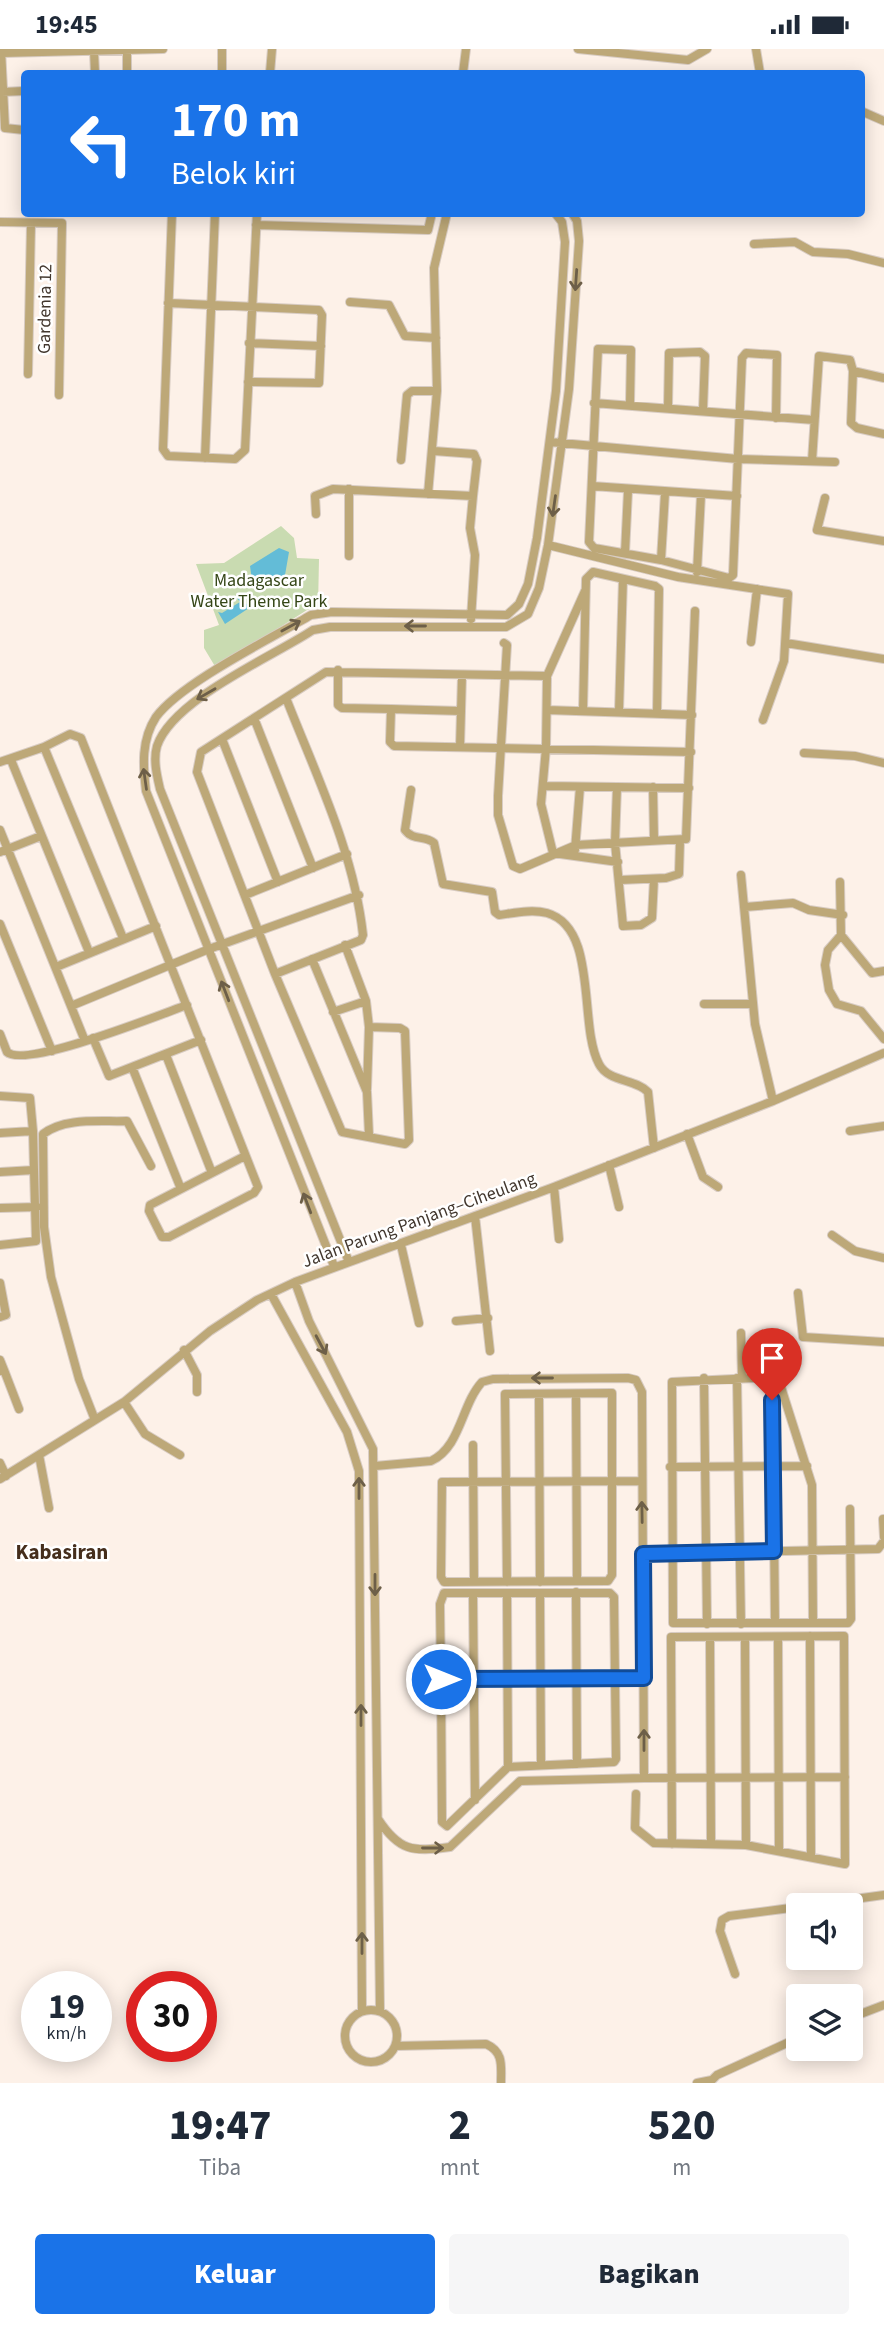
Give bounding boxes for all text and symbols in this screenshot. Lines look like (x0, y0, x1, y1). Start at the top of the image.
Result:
text: 19:45 (35, 6, 98, 43)
text: 170 m (171, 86, 300, 156)
icon: left (56, 98, 147, 189)
text: Belok kiri (171, 151, 296, 197)
street label: Gardenia 12 (32, 264, 58, 354)
one-way arrow (569, 268, 582, 291)
one-way arrow (547, 495, 560, 517)
park label: Madagascar Water Theme Park (191, 568, 327, 614)
one-way arrow (280, 619, 301, 632)
one-way arrow (404, 619, 427, 633)
one-way arrow (196, 687, 216, 701)
one-way arrow (138, 768, 151, 791)
one-way arrow (218, 981, 231, 1003)
street label: Jalan Parung Panjang–Ciheulang (299, 1166, 539, 1274)
one-way arrow (300, 1193, 313, 1215)
pin (742, 1328, 802, 1400)
one-way arrow (315, 1334, 329, 1355)
icon: arrive (753, 1339, 791, 1377)
one-way arrow (531, 1371, 554, 1385)
one-way arrow (352, 1476, 366, 1499)
one-way arrow (636, 1501, 649, 1524)
district label: Kabasiran (16, 1537, 108, 1567)
one-way arrow (368, 1573, 382, 1596)
position arrow (404, 1642, 478, 1716)
one-way arrow (354, 1704, 368, 1727)
one-way arrow (637, 1728, 651, 1751)
one-way arrow (421, 1841, 444, 1855)
map controls (786, 1893, 863, 2061)
button: sound (786, 1893, 863, 1970)
one-way arrow (355, 1931, 369, 1954)
speed limit sign: 30 (126, 1971, 217, 2062)
text: 19 (48, 1982, 85, 2032)
button: layers (786, 1984, 863, 2061)
text: km/h (47, 2021, 86, 2046)
text: 19:47 (169, 2096, 271, 2156)
text: 2 (448, 2096, 471, 2156)
text: 520 (648, 2096, 715, 2156)
text: Tiba (199, 2151, 241, 2184)
text: mnt (440, 2151, 479, 2184)
text: m (672, 2151, 691, 2184)
button: Keluar (35, 2234, 435, 2314)
button: Bagikan (449, 2234, 849, 2314)

